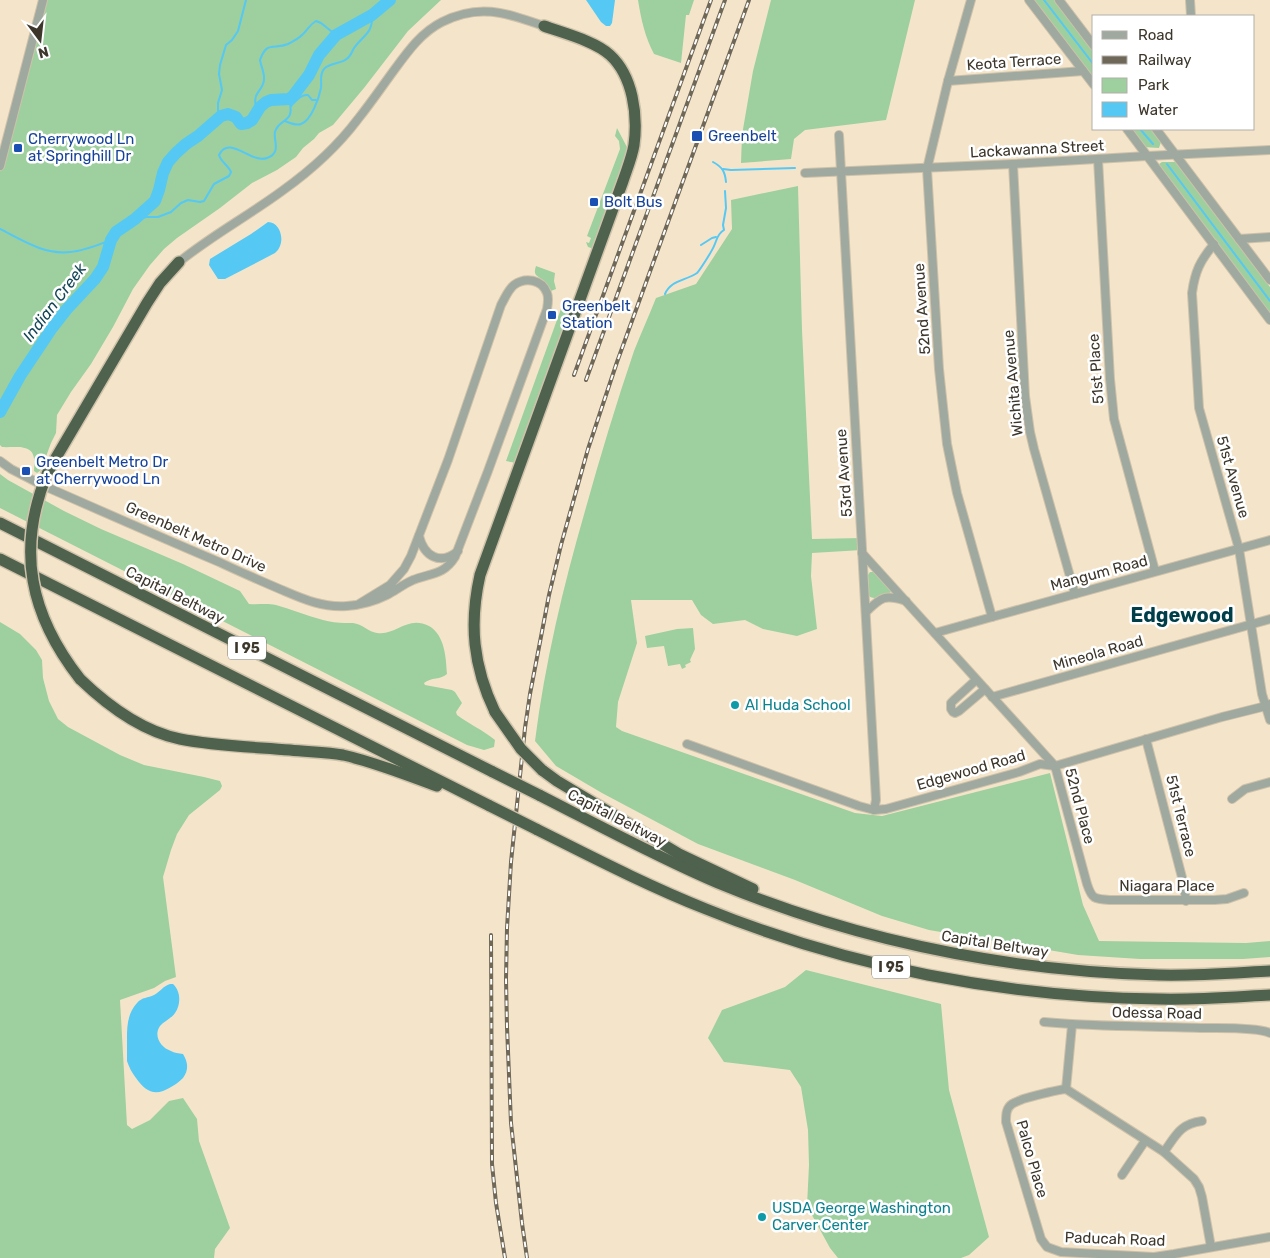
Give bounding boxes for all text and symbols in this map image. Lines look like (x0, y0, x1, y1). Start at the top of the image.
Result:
north arrow (15, 15, 65, 65)
legend (1092, 15, 1255, 130)
text: Road (1138, 26, 1174, 44)
text: N (36, 43, 50, 62)
street label: Keota Terrace (966, 50, 1062, 74)
text: Railway (1138, 51, 1192, 69)
text: Park (1138, 76, 1169, 94)
text: Water (1138, 101, 1178, 119)
place label: Greenbelt (708, 127, 777, 145)
marker: Greenbelt (690, 129, 704, 143)
place label: Cherrywood Ln at Springhill Dr (28, 130, 134, 165)
street label: Lackawanna Street (969, 136, 1105, 162)
marker: Cherrywood Ln at Springhill Dr (12, 142, 24, 154)
place label: Bolt Bus (604, 193, 663, 211)
marker: Bolt Bus (588, 196, 600, 208)
water label: Indian Creek (19, 259, 91, 345)
street label: 52nd Avenue (910, 263, 934, 355)
place label: Greenbelt Station (562, 297, 631, 332)
marker: Greenbelt Station (546, 309, 558, 321)
street label: Wichita Avenue (999, 329, 1027, 437)
street label: 51st Place (1085, 333, 1107, 405)
street label: 53rd Avenue (832, 428, 856, 518)
street label: 51st Avenue (1213, 434, 1253, 520)
place label: Greenbelt Metro Dr at Cherrywood Ln (36, 453, 168, 488)
marker: Greenbelt Metro Dr at Cherrywood Ln (20, 465, 32, 477)
street label: Greenbelt Metro Drive (123, 498, 269, 576)
street label: Mangum Road (1048, 551, 1150, 595)
street label: Capital Beltway (123, 562, 227, 628)
district label: Edgewood (1130, 603, 1234, 627)
street label: Mineola Road (1051, 632, 1145, 674)
road number: I 95 (228, 636, 266, 660)
place label: Al Huda School (745, 696, 851, 714)
marker: Al Huda School (729, 699, 741, 711)
street label: Edgewood Road (915, 746, 1027, 794)
street label: 52nd Place (1061, 766, 1099, 846)
street label: 51st Terrace (1162, 773, 1200, 859)
street label: Capital Beltway (565, 785, 669, 851)
street label: Niagara Place (1119, 877, 1215, 895)
street label: Capital Beltway (940, 927, 1050, 961)
road number: I 95 (872, 956, 910, 979)
street label: Odessa Road (1112, 1003, 1202, 1023)
street label: Palco Place (1012, 1118, 1052, 1200)
place label: USDA George Washington Carver Center (772, 1199, 951, 1234)
marker: USDA George Washington Carver Center (756, 1211, 768, 1223)
street label: Paducah Road (1064, 1228, 1166, 1250)

